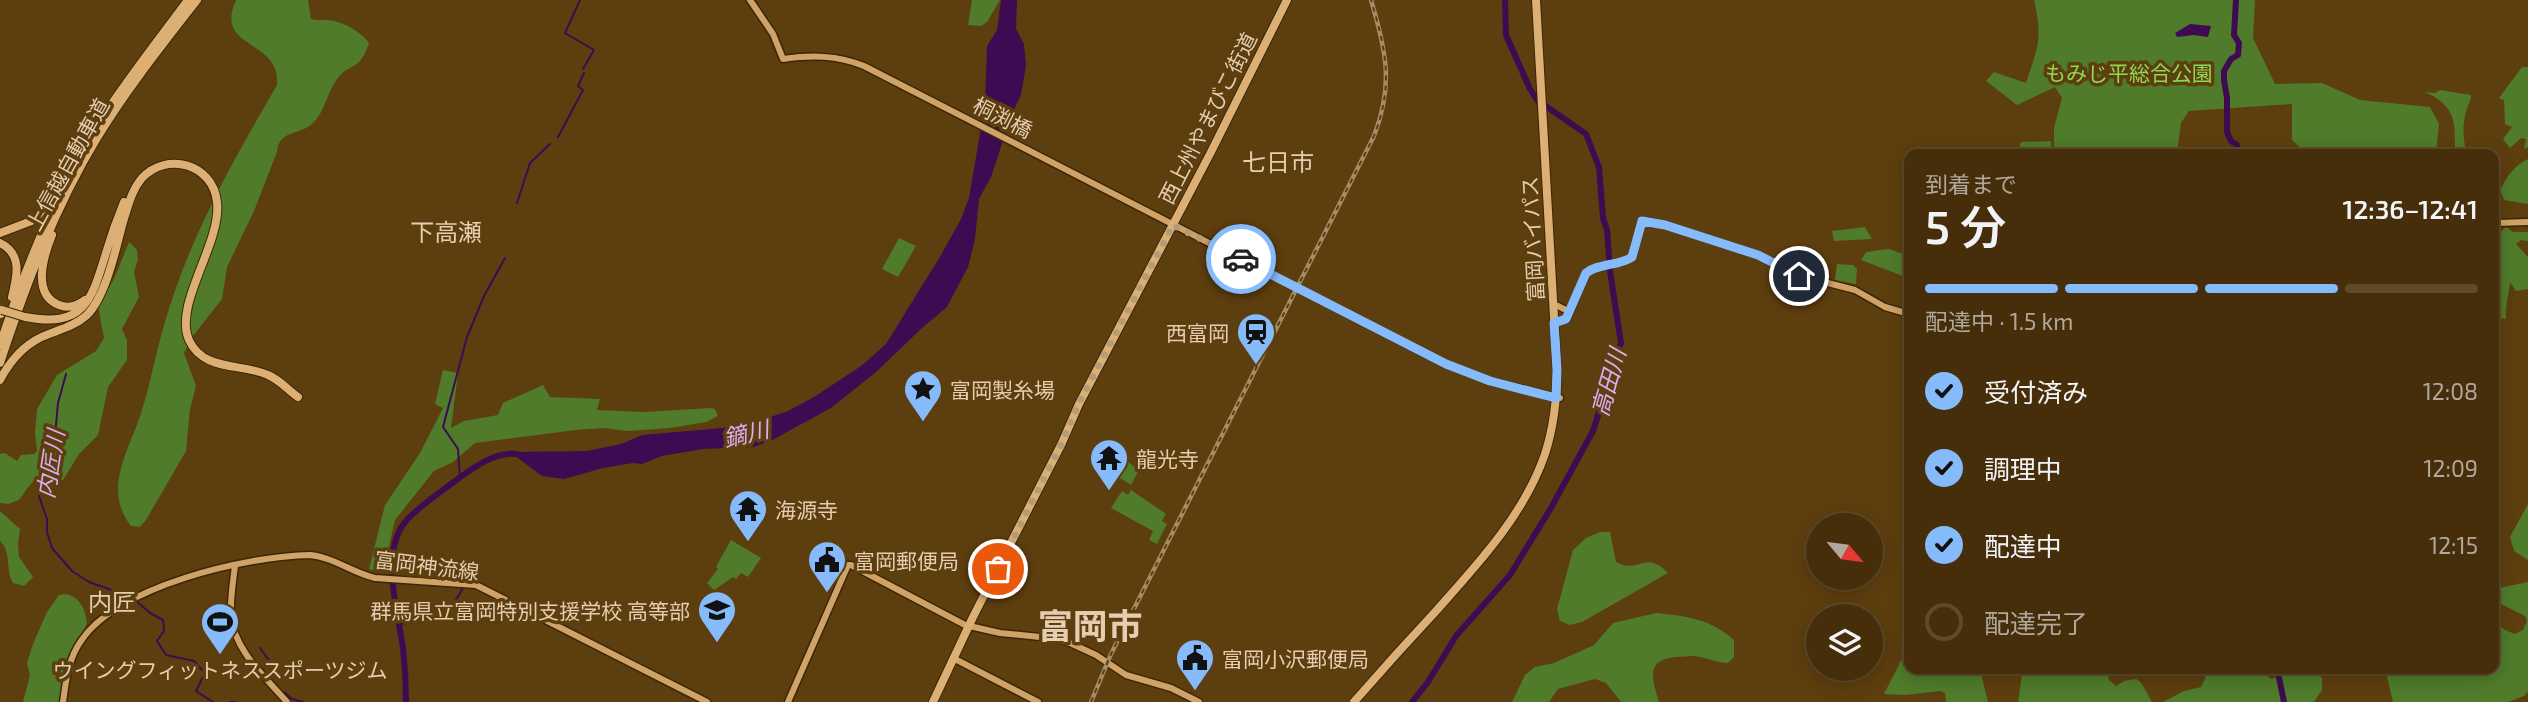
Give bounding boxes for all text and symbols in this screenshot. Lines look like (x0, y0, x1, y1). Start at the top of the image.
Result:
street label: 西上州やまびこ街道 (1153, 28, 1261, 208)
park label: もみじ平総合公園 (2045, 60, 2213, 85)
street label: 桐渕橋 (969, 92, 1037, 142)
street label: 上信越自動車道 (20, 94, 114, 234)
district label: 七日市 (1242, 147, 1314, 176)
text: 到着まで (1925, 170, 2017, 198)
street label: 富岡バイパス (1516, 176, 1548, 302)
text: 12:36–12:41 (2343, 193, 2478, 224)
text: 5 分 (1925, 198, 2006, 253)
district label: 下高瀬 (410, 217, 482, 246)
courier (1206, 224, 1276, 294)
icon: car (1222, 240, 1260, 278)
pin (1769, 246, 1829, 306)
icon: home (1780, 257, 1818, 295)
text: 配達中 · 1.5 km (1925, 307, 2073, 335)
station icon: 西富岡 (1235, 311, 1277, 366)
place label: 西富岡 (1166, 320, 1229, 345)
water label: 高田川 (1585, 342, 1632, 419)
place icon: 富岡製糸場 (902, 368, 944, 423)
icon: check (1925, 372, 1963, 410)
text: 受付済み (1984, 376, 2088, 407)
place label: 富岡製糸場 (950, 377, 1055, 402)
text: 12:08 (2423, 377, 2478, 405)
water label: 鏑川 (720, 414, 774, 452)
water label: 内匠川 (31, 425, 70, 500)
temple icon: 龍光寺 (1088, 437, 1130, 492)
place label: 龍光寺 (1136, 446, 1199, 471)
icon: check (1925, 449, 1963, 487)
text: 調理中 (1984, 453, 2062, 484)
text: 12:09 (2423, 454, 2478, 482)
temple icon: 海源寺 (727, 488, 769, 543)
place label: 海源寺 (775, 497, 838, 522)
north arrow (1806, 513, 1883, 590)
map controls (1806, 513, 1883, 681)
icon: check (1925, 526, 1963, 564)
text: 配達中 (1984, 530, 2062, 561)
text: 12:15 (2429, 531, 2478, 559)
public building icon: 富岡郵便局 (806, 539, 848, 594)
pin (968, 539, 1028, 599)
street label: 富岡神流線 (373, 546, 481, 584)
place label: 富岡郵便局 (854, 548, 959, 573)
icon: bag (979, 550, 1017, 588)
district label: 内匠 (88, 587, 136, 616)
school or university icon: 群馬県立富岡特別支援学校 高等部 (696, 589, 738, 644)
place label: 群馬県立富岡特別支援学校 高等部 (370, 598, 690, 623)
sports icon: ウイングフィットネススポーツジム (199, 601, 241, 656)
district label: 富岡市 (1037, 604, 1143, 646)
button: layers (1806, 604, 1883, 681)
text: 配達完了 (1984, 607, 2088, 638)
public building icon: 富岡小沢郵便局 (1174, 637, 1216, 692)
place label: 富岡小沢郵便局 (1222, 646, 1369, 671)
place label: ウイングフィットネススポーツジム (52, 657, 388, 682)

